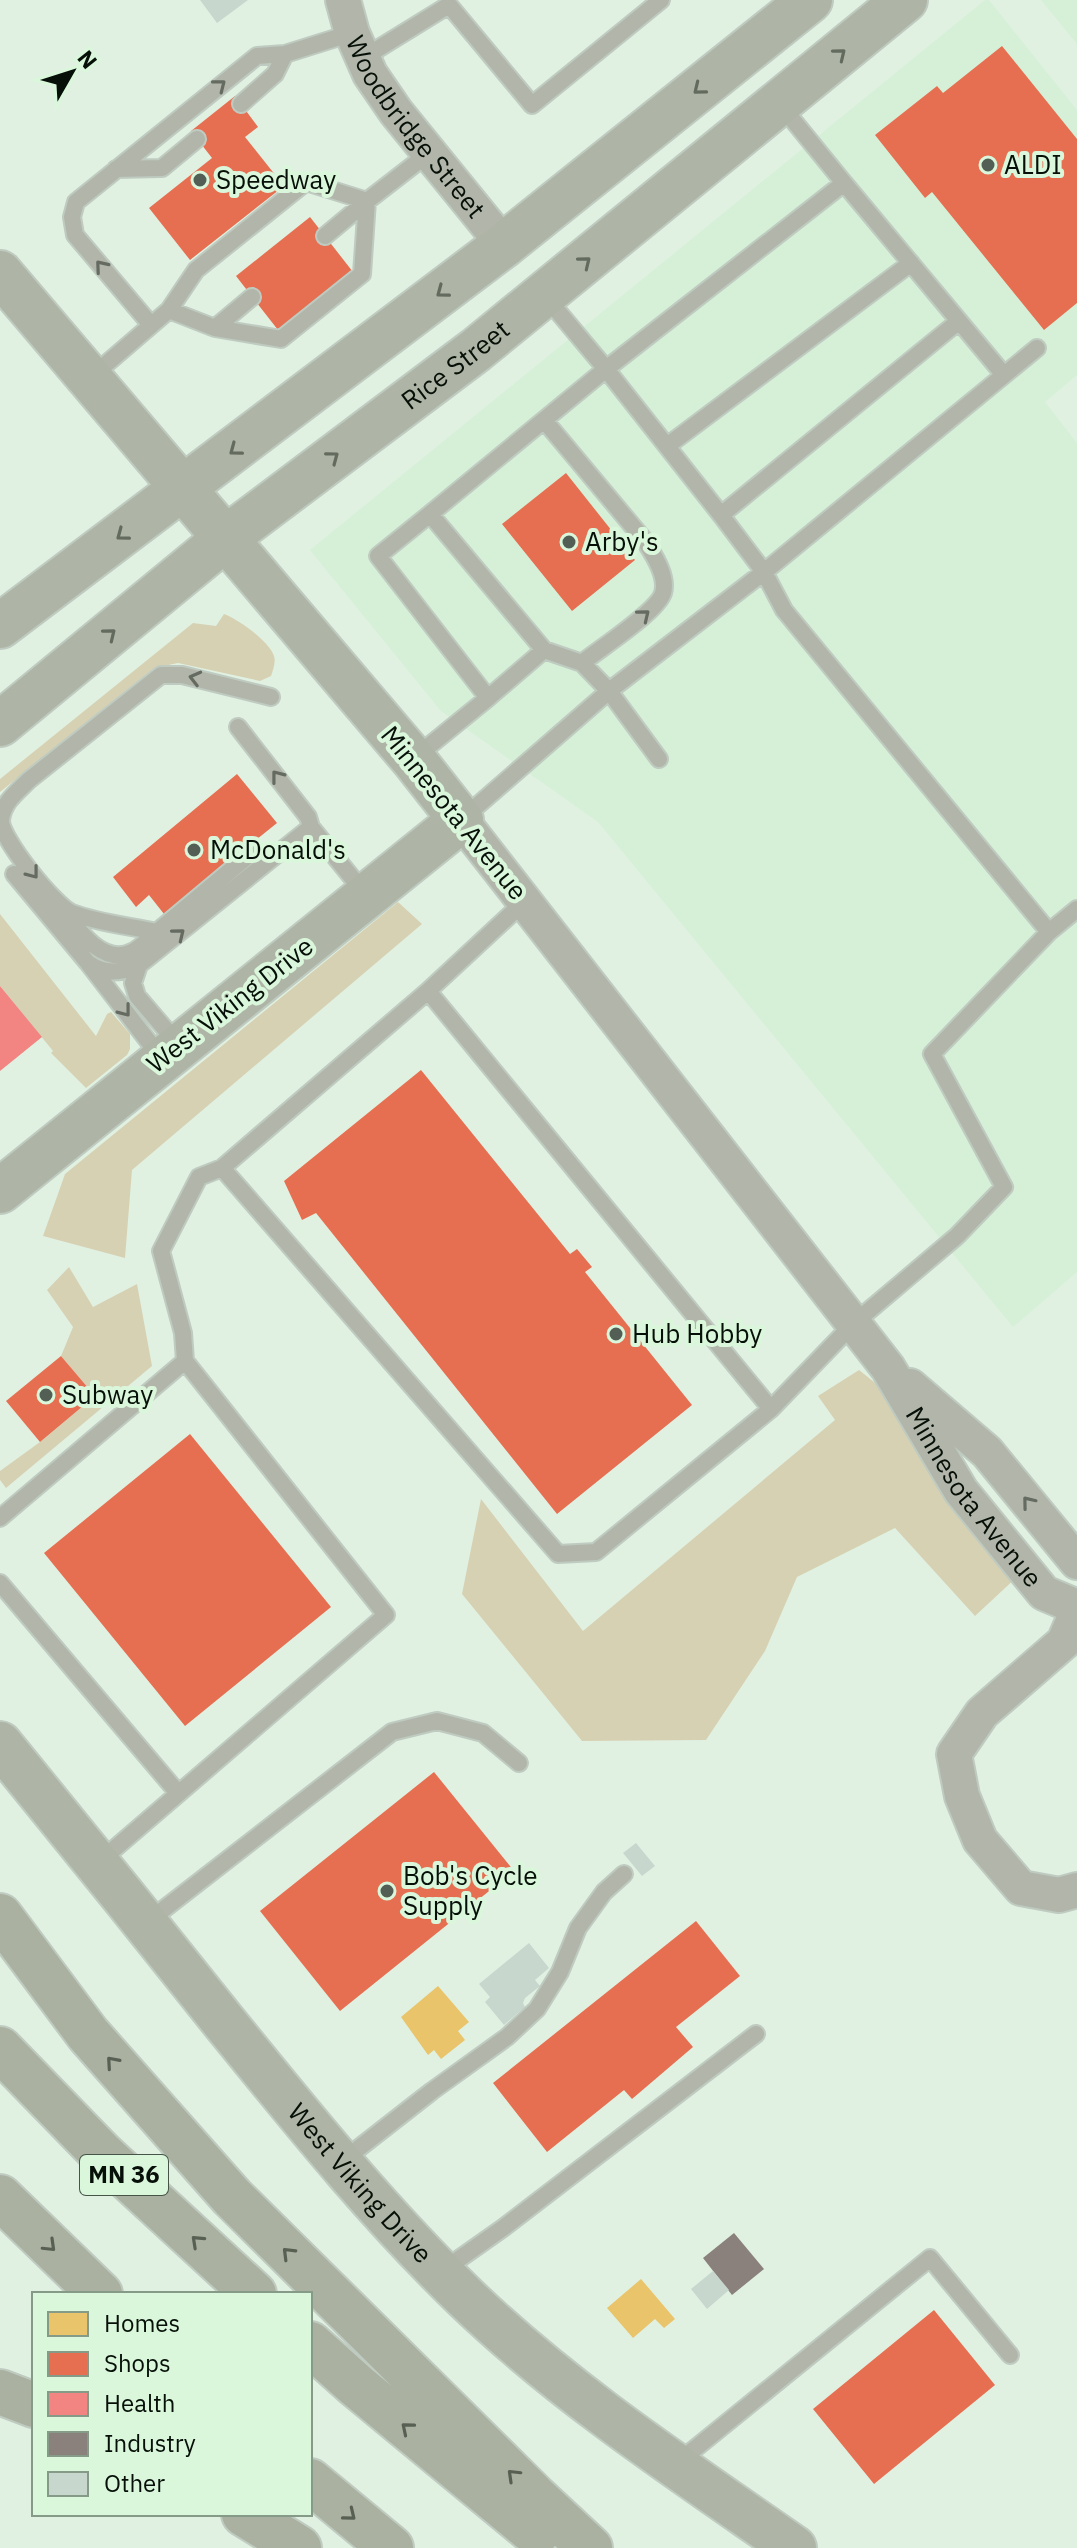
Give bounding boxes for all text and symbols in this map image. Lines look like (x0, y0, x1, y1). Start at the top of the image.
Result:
street label: Woodbridge Street (339, 30, 493, 225)
north arrow (32, 32, 112, 112)
text: N (72, 44, 104, 74)
one-way arrow (831, 49, 846, 63)
one-way arrow (693, 79, 708, 93)
one-way arrow (211, 81, 226, 95)
place label: ALDI (1004, 147, 1062, 181)
marker: ALDI (979, 156, 997, 174)
place label: Speedway (216, 162, 336, 196)
marker: Speedway (191, 171, 209, 189)
one-way arrow (575, 257, 590, 272)
one-way arrow (96, 260, 111, 275)
one-way arrow (436, 282, 451, 296)
street label: Rice Street (394, 312, 516, 417)
one-way arrow (229, 440, 244, 454)
one-way arrow (324, 453, 339, 467)
place label: Arby's (585, 524, 659, 558)
one-way arrow (116, 526, 130, 540)
marker: Arby's (560, 533, 578, 551)
one-way arrow (634, 610, 649, 625)
one-way arrow (100, 629, 115, 644)
one-way arrow (189, 671, 203, 688)
street label: Minnesota Avenue (374, 718, 536, 906)
one-way arrow (272, 770, 286, 785)
place label: McDonald's (210, 832, 346, 866)
marker: McDonald's (185, 841, 203, 859)
one-way arrow (23, 864, 37, 879)
street label: West Viking Drive (139, 929, 320, 1080)
one-way arrow (170, 929, 185, 943)
one-way arrow (115, 1002, 129, 1017)
place label: Hub Hobby (632, 1316, 762, 1350)
marker: Hub Hobby (607, 1325, 625, 1343)
place label: Subway (62, 1377, 153, 1411)
marker: Subway (37, 1386, 55, 1404)
street label: Minnesota Avenue (899, 1400, 1050, 1594)
one-way arrow (1023, 1497, 1038, 1511)
place label: Bob's Cycle Supply (403, 1858, 538, 1922)
marker: Bob's Cycle Supply (378, 1882, 396, 1900)
one-way arrow (108, 2057, 122, 2071)
street label: West Viking Drive (281, 2096, 440, 2270)
road number: MN 36 (80, 2155, 168, 2195)
one-way arrow (41, 2236, 55, 2251)
one-way arrow (192, 2236, 206, 2251)
one-way arrow (283, 2248, 298, 2262)
legend (32, 2292, 312, 2516)
text: Homes (104, 2307, 180, 2339)
text: Shops (104, 2347, 171, 2379)
text: Health (104, 2387, 175, 2419)
one-way arrow (402, 2423, 416, 2438)
text: Industry (104, 2427, 196, 2459)
text: Other (104, 2467, 165, 2499)
one-way arrow (508, 2470, 522, 2485)
one-way arrow (341, 2505, 355, 2520)

